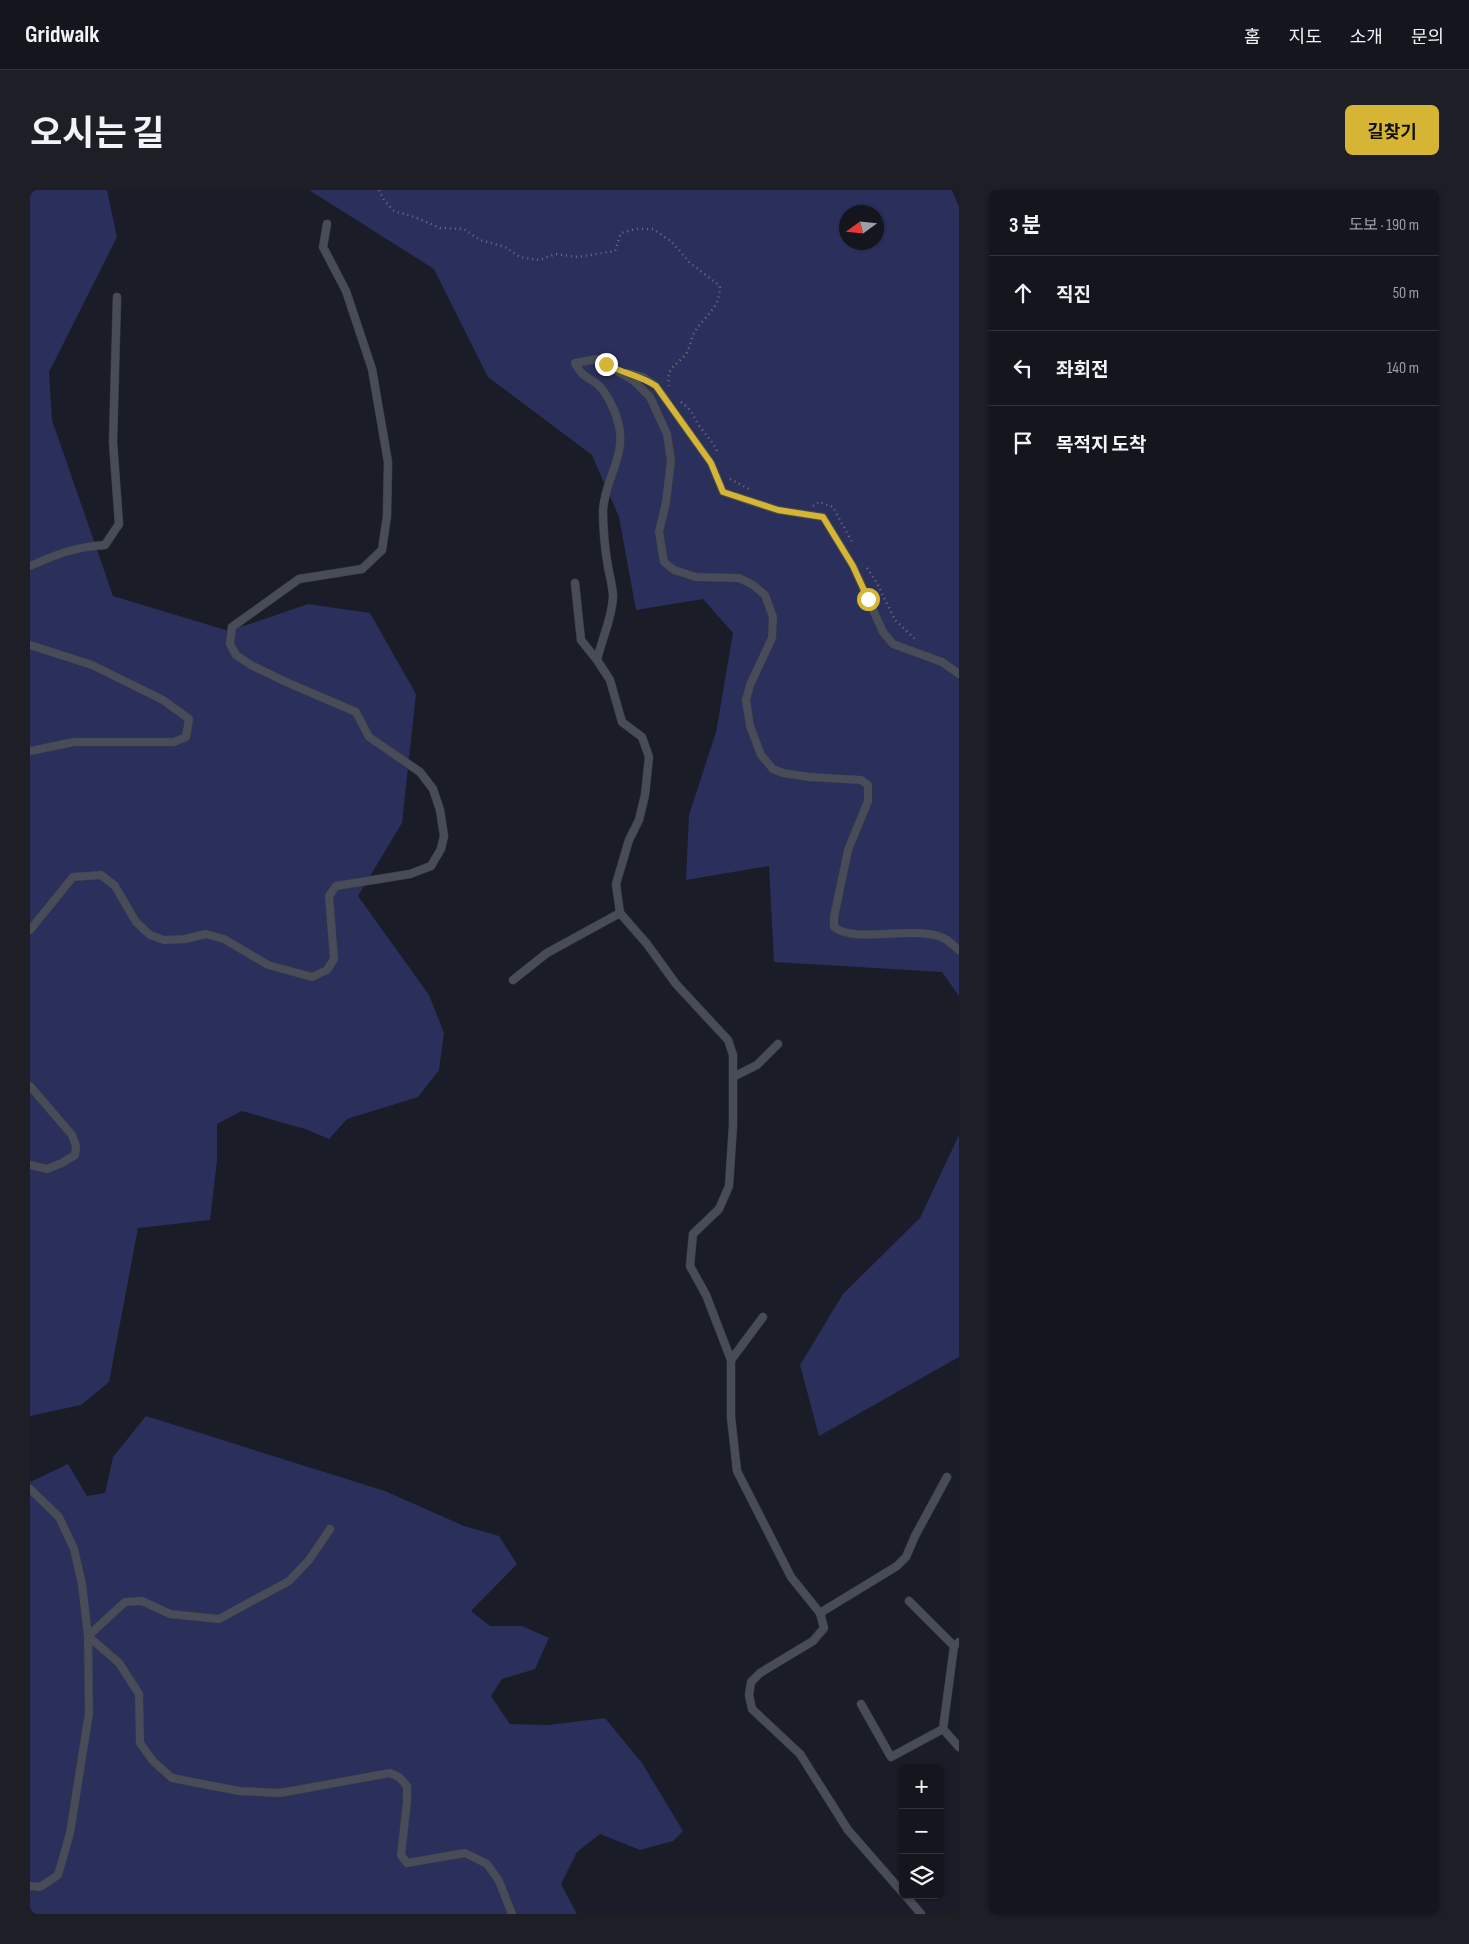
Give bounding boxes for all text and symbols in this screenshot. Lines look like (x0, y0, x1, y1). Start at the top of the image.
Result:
text: Gridwalk (25, 20, 99, 49)
text: 홈 (1244, 27, 1261, 48)
text: 지도 (1289, 27, 1322, 48)
text: 소개 (1350, 27, 1383, 48)
text: 문의 (1411, 27, 1444, 48)
button: 길찾기 (1345, 105, 1439, 155)
text: 오시는 길 (30, 113, 164, 156)
north arrow (839, 205, 884, 250)
text: 3 분 (1009, 213, 1041, 238)
text: 도보 · 190 m (1349, 216, 1419, 235)
icon: ahead (1009, 279, 1037, 307)
text: 직진 (1056, 284, 1091, 307)
text: 50 m (1393, 284, 1419, 303)
route end (595, 353, 618, 376)
icon: left (1009, 354, 1037, 382)
text: 좌회전 (1056, 359, 1108, 382)
text: 140 m (1387, 359, 1419, 378)
icon: arrive (1009, 429, 1037, 457)
text: 목적지 도착 (1056, 434, 1146, 457)
route start (857, 588, 880, 611)
map controls (899, 1764, 944, 1899)
button: + (899, 1764, 944, 1809)
button: − (899, 1809, 944, 1854)
button: layers (899, 1854, 944, 1899)

